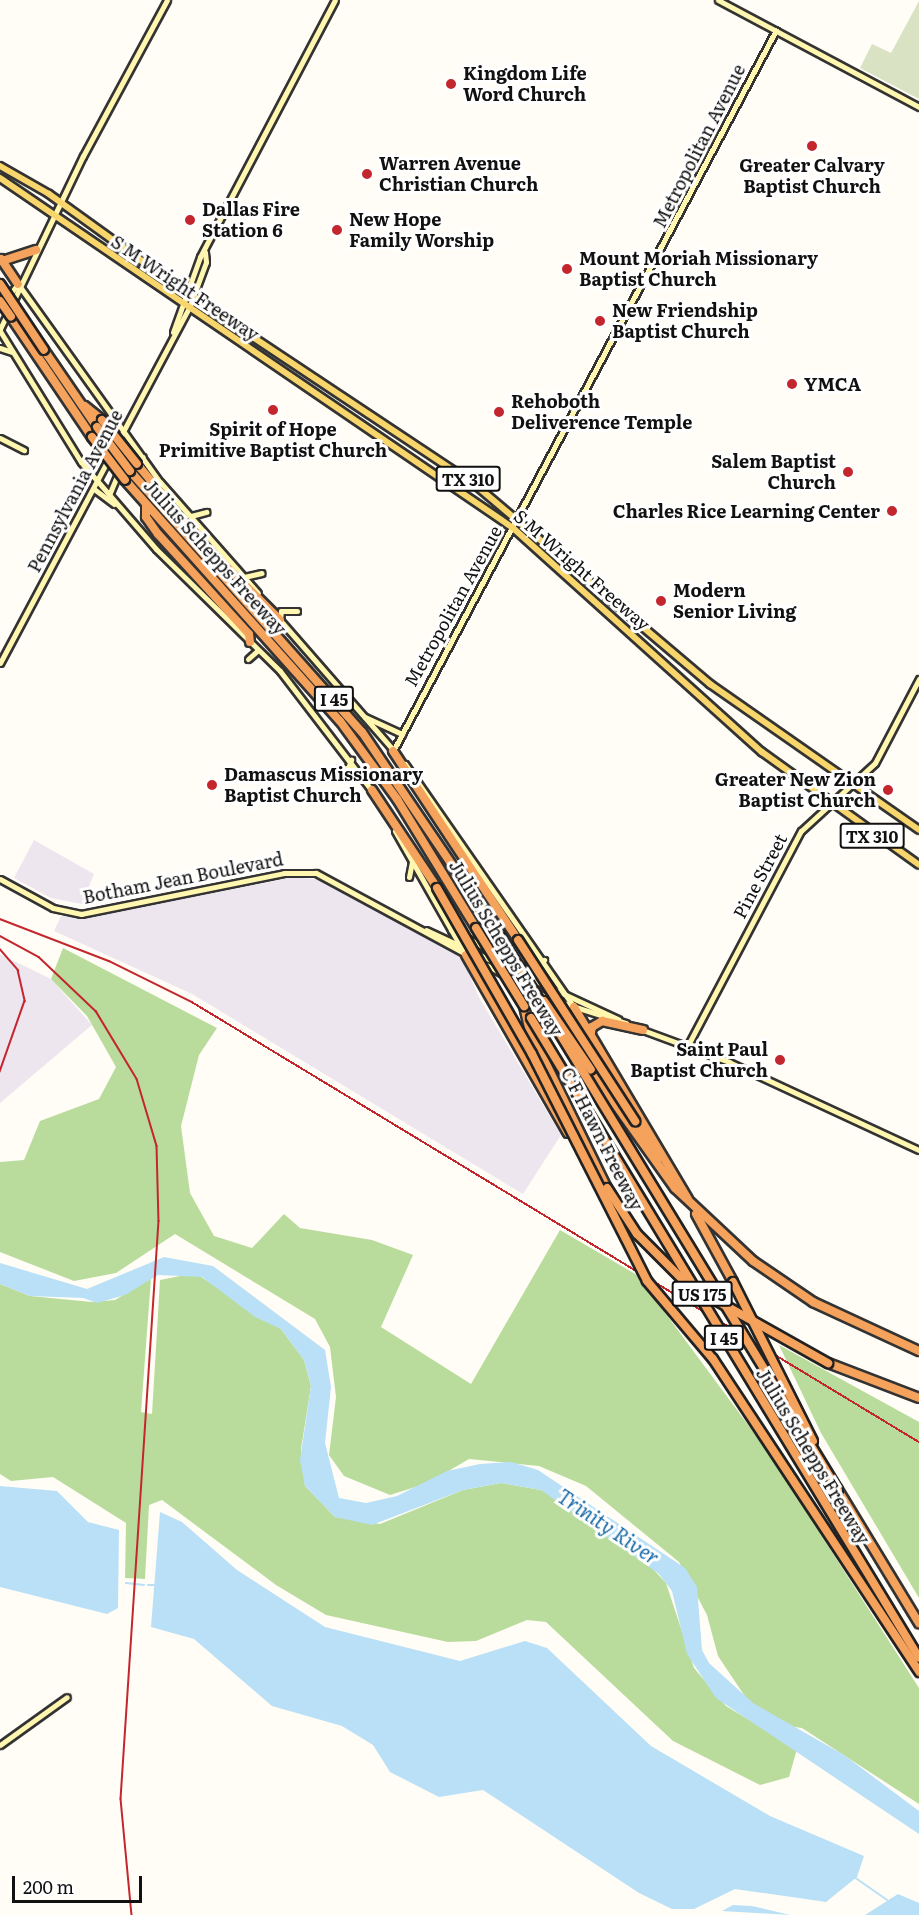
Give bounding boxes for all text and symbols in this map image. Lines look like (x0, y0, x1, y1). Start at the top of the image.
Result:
street label: Metropolitan Avenue (648, 61, 750, 231)
place label: Kingdom Life Word Church (463, 63, 587, 106)
marker: Kingdom Life Word Church (444, 77, 458, 91)
marker: Greater Calvary Baptist Church (805, 139, 819, 153)
place label: Warren Avenue Christian Church (379, 153, 538, 195)
place label: Greater Calvary Baptist Church (739, 155, 885, 198)
marker: Warren Avenue Christian Church (360, 167, 374, 181)
place label: Dallas Fire Station 6 (202, 199, 300, 242)
place label: New Hope Family Worship (349, 209, 494, 252)
marker: Dallas Fire Station 6 (183, 213, 197, 227)
marker: New Hope Family Worship (330, 223, 344, 237)
street label: S M Wright Freeway (107, 231, 263, 345)
place label: Mount Moriah Missionary Baptist Church (579, 248, 818, 290)
marker: Mount Moriah Missionary Baptist Church (560, 262, 574, 276)
place label: New Friendship Baptist Church (612, 300, 758, 342)
marker: New Friendship Baptist Church (593, 314, 607, 328)
place label: YMCA (804, 373, 861, 395)
marker: YMCA (785, 377, 799, 391)
place label: Rehoboth Deliverence Temple (511, 391, 692, 434)
marker: Spirit of Hope Primitive Baptist Church (266, 403, 280, 417)
marker: Rehoboth Deliverence Temple (492, 405, 506, 419)
street label: Pennsylvania Avenue (23, 406, 127, 576)
place label: Spirit of Hope Primitive Baptist Church (159, 419, 387, 462)
place label: Salem Baptist Church (711, 451, 836, 494)
marker: Salem Baptist Church (841, 465, 855, 479)
road number: TX 310 (435, 466, 501, 492)
street label: Julius Schepps Freeway (139, 475, 291, 639)
place label: Charles Rice Learning Center (613, 500, 880, 522)
marker: Charles Rice Learning Center (885, 504, 899, 518)
street label: S M Wright Freeway (510, 505, 654, 635)
street label: Metropolitan Avenue (400, 522, 506, 690)
place label: Modern Senior Living (673, 580, 796, 622)
marker: Modern Senior Living (654, 594, 668, 608)
road number: I 45 (313, 686, 355, 712)
place label: Damascus Missionary Baptist Church (224, 764, 423, 806)
place label: Greater New Zion Baptist Church (715, 769, 876, 812)
marker: Damascus Missionary Baptist Church (205, 778, 219, 792)
marker: Greater New Zion Baptist Church (881, 783, 895, 797)
road number: TX 310 (839, 823, 905, 849)
street label: Pine Street (729, 830, 791, 922)
street label: Botham Jean Boulevard (81, 848, 285, 908)
street label: Julius Schepps Freeway (445, 856, 567, 1040)
place label: Saint Paul Baptist Church (630, 1039, 768, 1082)
marker: Saint Paul Baptist Church (773, 1053, 787, 1067)
street label: C F Hawn Freeway (557, 1064, 647, 1214)
road number: US 175 (670, 1281, 734, 1307)
road number: I 45 (703, 1325, 745, 1351)
street label: Julius Schepps Freeway (752, 1364, 874, 1548)
water label: Trinity River (554, 1483, 664, 1569)
scale bar (15, 1864, 146, 1902)
text: 200 m (23, 1873, 74, 1900)

